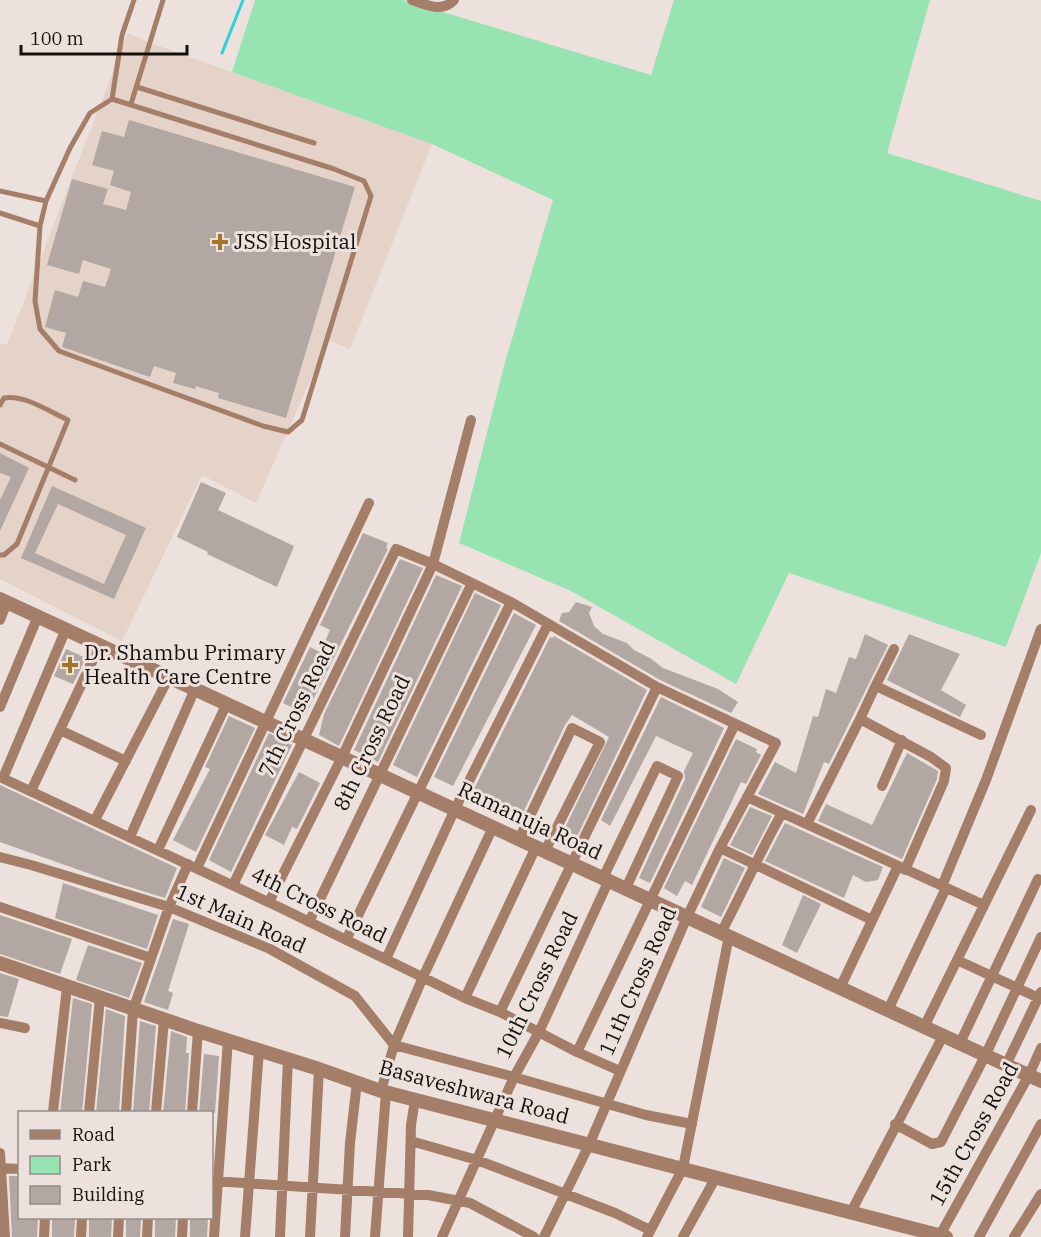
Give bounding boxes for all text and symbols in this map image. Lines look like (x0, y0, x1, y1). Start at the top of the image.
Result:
scale bar (21, 18, 188, 56)
text: 100 m (30, 27, 84, 50)
place label: JSS Hospital (234, 227, 356, 255)
marker: JSS Hospital (211, 233, 229, 251)
street label: 7th Cross Road (251, 636, 341, 781)
place label: Dr. Shambu Primary Health Care Centre (84, 638, 286, 690)
marker: Dr. Shambu Primary Health Care Centre (61, 656, 79, 674)
street label: 8th Cross Road (326, 670, 416, 815)
street label: Ramanuja Road (454, 774, 607, 866)
street label: 4th Cross Road (247, 859, 392, 949)
street label: 1st Main Road (172, 877, 311, 959)
street label: 11th Cross Road (592, 901, 683, 1060)
street label: 10th Cross Road (488, 906, 584, 1063)
street label: Basaveshwara Road (376, 1052, 573, 1130)
street label: 15th Cross Road (922, 1056, 1024, 1210)
legend (18, 1111, 213, 1219)
text: Road (72, 1123, 115, 1146)
text: Park (72, 1153, 112, 1176)
text: Building (72, 1183, 144, 1206)

